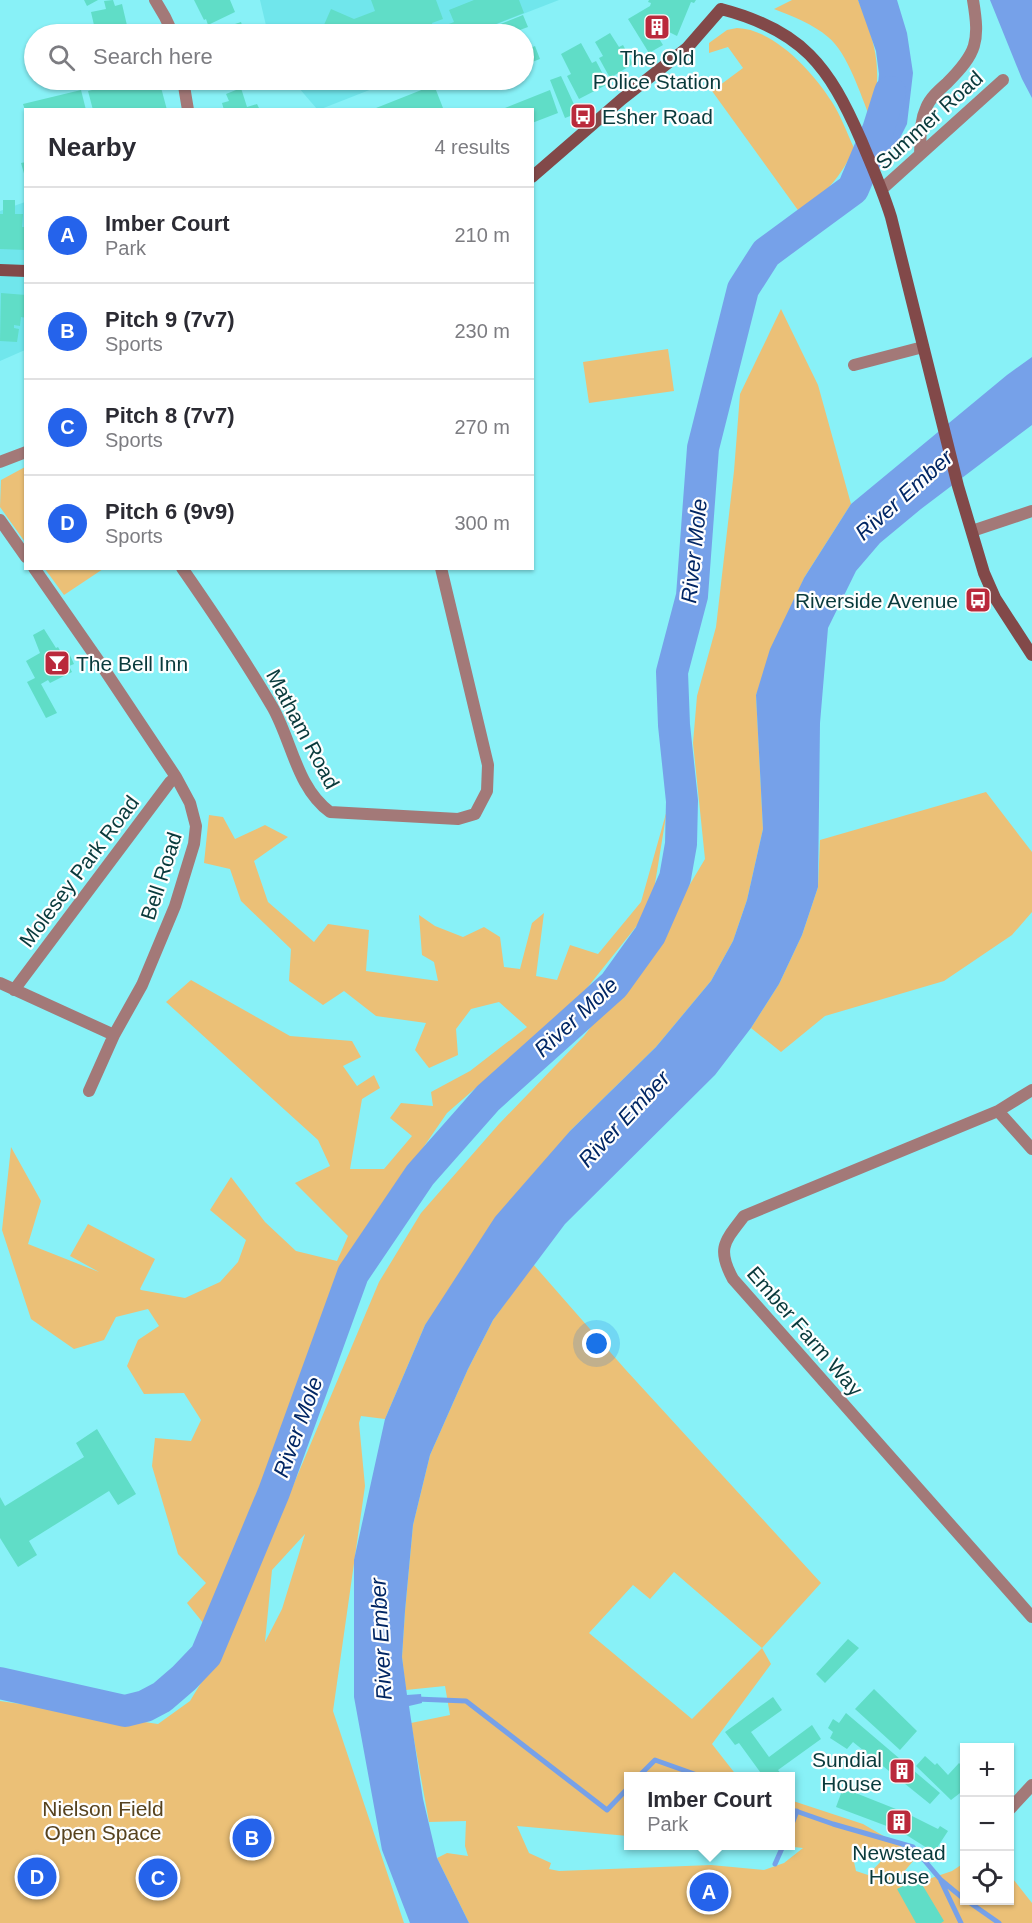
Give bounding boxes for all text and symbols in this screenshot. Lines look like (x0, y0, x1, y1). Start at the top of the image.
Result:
building icon: The Old Police Station (642, 12, 672, 42)
search box (24, 24, 534, 90)
icon: search (45, 41, 78, 74)
text: Search here (93, 44, 213, 69)
place label: The Old Police Station (593, 46, 721, 93)
street label: Summer Road (871, 66, 987, 174)
bus stop icon: Esher Road (568, 101, 598, 131)
place label: Esher Road (602, 105, 713, 128)
text: Nearby (48, 132, 136, 162)
text: 4 results (434, 136, 510, 158)
text: Imber Court (105, 211, 230, 236)
text: A (60, 224, 75, 246)
text: 210 m (454, 224, 510, 246)
text: Park (105, 237, 146, 259)
text: Pitch 9 (7v7) (105, 307, 235, 332)
text: B (60, 320, 75, 342)
text: 230 m (454, 320, 510, 342)
text: Sports (105, 333, 163, 355)
text: Pitch 8 (7v7) (105, 403, 235, 428)
text: C (60, 416, 75, 438)
text: 270 m (454, 416, 510, 438)
text: Sports (105, 429, 163, 451)
water label: River Ember (850, 444, 959, 545)
water label: River Mole (676, 497, 712, 605)
text: Pitch 6 (9v9) (105, 499, 235, 524)
text: D (60, 512, 75, 534)
text: 300 m (454, 512, 510, 534)
text: Sports (105, 525, 163, 547)
bus stop icon: Riverside Avenue (963, 585, 993, 615)
place label: Riverside Avenue (795, 589, 958, 612)
bar icon: The Bell Inn (42, 648, 72, 678)
place label: The Bell Inn (76, 652, 188, 675)
street label: Matham Road (262, 665, 344, 793)
street label: Molesey Park Road (15, 791, 143, 951)
street label: Bell Road (136, 829, 186, 923)
water label: River Mole (529, 972, 623, 1062)
water label: River Ember (573, 1065, 676, 1172)
street label: Ember Farm Way (743, 1262, 868, 1401)
your location (582, 1329, 611, 1358)
water label: River Mole (268, 1373, 328, 1481)
water label: River Ember (365, 1576, 397, 1701)
map controls (960, 1743, 1014, 1905)
button: + (960, 1743, 1014, 1797)
place label: Sundial House (812, 1748, 882, 1795)
building icon: Sundial House (887, 1756, 917, 1786)
popup (624, 1772, 795, 1850)
text: Imber Court (647, 1787, 772, 1812)
park label: Nielson Field Open Space (42, 1797, 164, 1844)
button: − (960, 1797, 1014, 1851)
building icon: Newstead House (884, 1807, 914, 1837)
text: Park (647, 1813, 688, 1835)
pin: B (232, 1816, 272, 1860)
place label: Newstead House (852, 1841, 946, 1888)
button: locate (960, 1851, 1014, 1905)
pin: D (18, 1854, 57, 1900)
pin: C (138, 1856, 178, 1900)
pin: A (690, 1870, 728, 1914)

